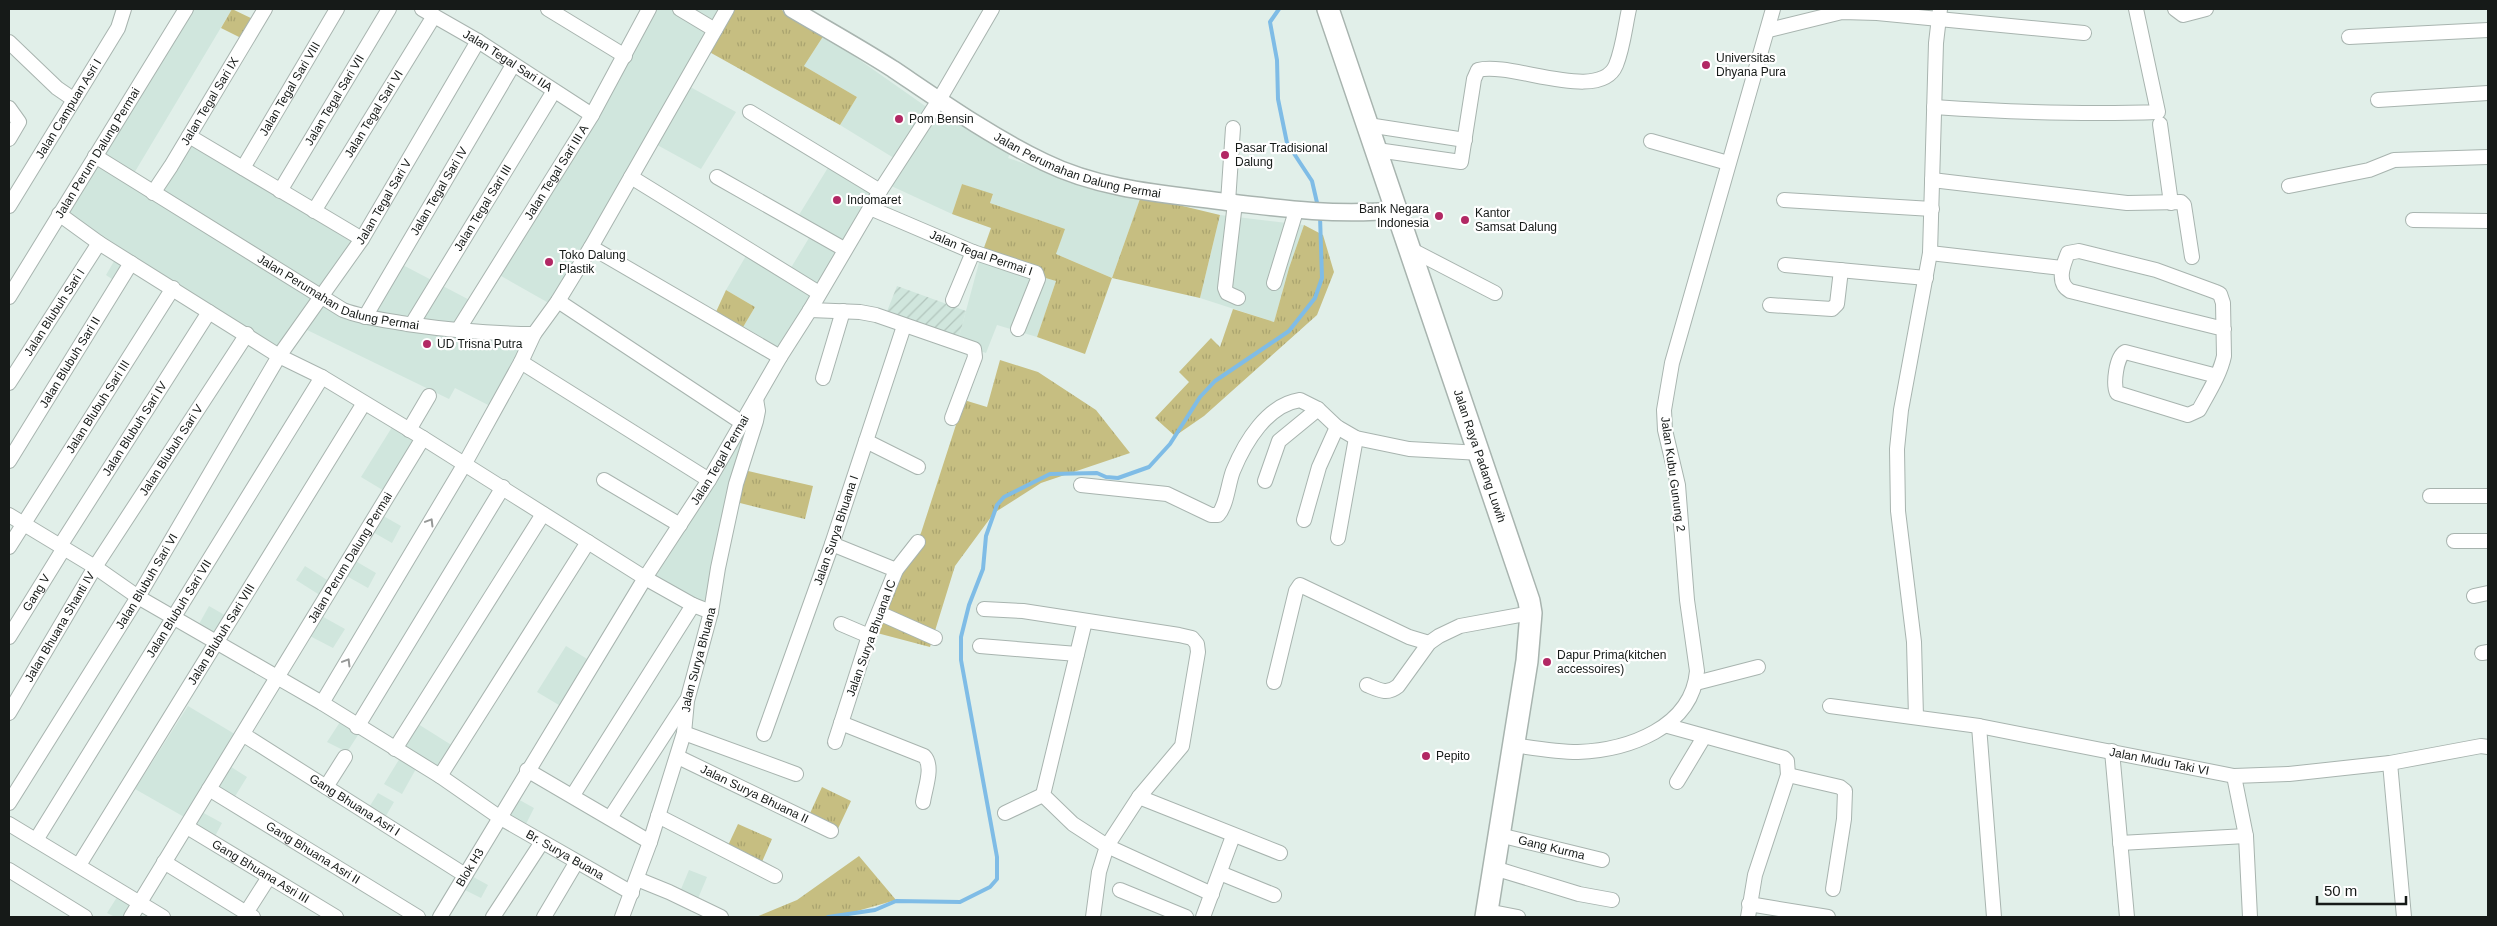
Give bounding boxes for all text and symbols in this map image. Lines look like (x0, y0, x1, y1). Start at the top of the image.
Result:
street label: Jalan Tegal Sari IIA (460, 27, 555, 94)
street label: Jalan Tegal Sari VIII (257, 39, 323, 138)
place label: Universitas Dhyana Pura (1716, 51, 1786, 79)
street label: Jalan Tegal Sari VII (302, 52, 367, 148)
street label: Jalan Tegal Sari IX (178, 55, 242, 148)
street label: Jalan Campuan Asri I (33, 56, 104, 161)
marker: Universitas Dhyana Pura (1700, 59, 1712, 71)
street label: Jalan Tegal Sari VI (342, 68, 406, 160)
street label: Jalan Perum Dalung Permai (52, 85, 143, 221)
place label: Pom Bensin (909, 112, 974, 126)
marker: Pom Bensin (893, 113, 905, 125)
street label: Jalan Tegal Sari III A (522, 122, 591, 222)
street label: Jalan Perumahan Dalung Permai (992, 130, 1162, 201)
place label: Pasar Tradisional Dalung (1235, 141, 1328, 169)
street label: Jalan Tegal Sari IV (408, 144, 470, 238)
marker: Pasar Tradisional Dalung (1219, 149, 1231, 161)
street label: Jalan Tegal Sari V (353, 156, 414, 247)
street label: Jalan Tegal Sari III (451, 162, 514, 254)
place label: Indomaret (847, 193, 902, 207)
marker: Indomaret (831, 194, 843, 206)
place label: Bank Negara Indonesia (1359, 202, 1429, 230)
place label: Kantor Samsat Dalung (1475, 206, 1557, 234)
marker: Bank Negara Indonesia (1433, 210, 1445, 222)
marker: Kantor Samsat Dalung (1459, 214, 1471, 226)
street label: Jalan Tegal Permai I (928, 227, 1034, 278)
place label: Toko Dalung Plastik (559, 248, 626, 276)
street label: Jalan Perumahan Dalung Permai (255, 252, 420, 333)
marker: Toko Dalung Plastik (543, 256, 555, 268)
street label: Jalan Blubuh Sari I (21, 266, 88, 359)
street label: Jalan Blubuh Sari II (37, 314, 103, 410)
place label: UD Trisna Putra (437, 337, 523, 351)
marker: UD Trisna Putra (421, 338, 433, 350)
street label: Jalan Blubuh Sari III (63, 358, 133, 456)
street label: Jalan Blubuh Sari IV (99, 379, 170, 478)
street label: Jalan Raya Padang Luwih (1451, 388, 1509, 524)
street label: Jalan Blubuh Sari V (137, 402, 206, 498)
street label: Jalan Tegal Permai (688, 413, 752, 507)
street label: Jalan Kubu Gunung 2 (1658, 416, 1688, 533)
street label: Jalan Surya Bhuana I (811, 474, 861, 587)
street label: Jalan Perum Dalung Permai (305, 490, 395, 625)
one-way arrow (423, 518, 433, 527)
street label: Jalan Blubuh Sari VI (113, 531, 181, 632)
street label: Jalan Blubuh Sari VII (143, 557, 214, 660)
street label: Jalan Bhuana Shanti IV (22, 569, 98, 685)
street label: Gang V (20, 572, 53, 614)
street label: Jalan Surya Bhuana IC (843, 577, 899, 698)
street label: Jalan Blubuh Sari VIII (185, 581, 258, 687)
street label: Jalan Surya Bhuana (679, 606, 719, 713)
place label: Dapur Prima(kitchen accessoires) (1557, 648, 1666, 676)
marker: Dapur Prima(kitchen accessoires) (1541, 656, 1553, 668)
one-way arrow (340, 658, 350, 667)
street label: Jalan Mudu Taki VI (2108, 745, 2210, 778)
place label: Pepito (1436, 749, 1470, 763)
marker: Pepito (1420, 750, 1432, 762)
street label: Jalan Surya Bhuana II (698, 762, 811, 826)
street label: Gang Bhuana Asri I (307, 771, 402, 839)
street label: Gang Bhuana Asri II (264, 819, 363, 887)
street label: Br. Surya Buana (524, 827, 607, 883)
street label: Gang Kurma (1517, 833, 1587, 863)
street label: Gang Bhuana Asri III (210, 837, 312, 906)
street label: Blok H3 (453, 845, 487, 889)
scale bar (2317, 874, 2406, 906)
text: 50 m (2324, 882, 2357, 899)

